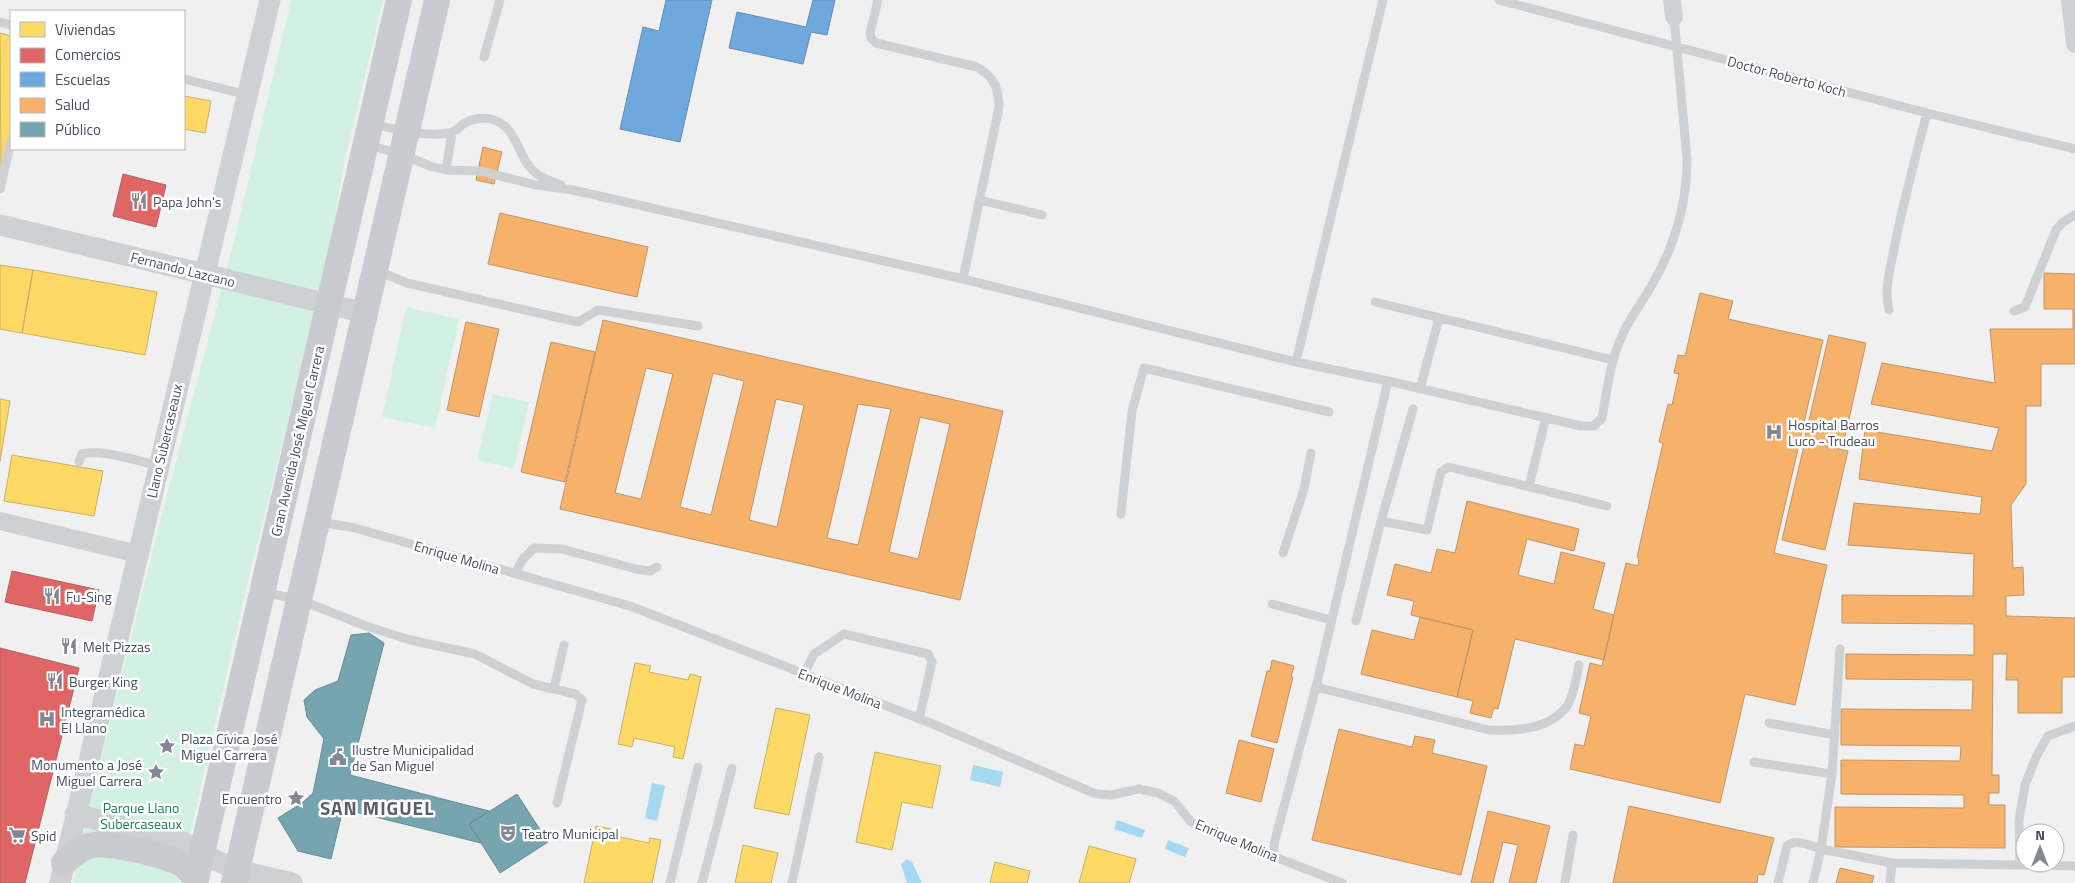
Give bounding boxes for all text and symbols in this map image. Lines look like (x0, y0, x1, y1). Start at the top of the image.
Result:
legend (10, 10, 185, 150)
text: Viviendas (55, 18, 116, 41)
text: Comercios (55, 43, 121, 66)
street label: Doctor Roberto Koch (1725, 50, 1849, 102)
text: Escuelas (55, 68, 110, 91)
text: Salud (55, 93, 90, 116)
text: Público (55, 118, 101, 141)
restaurant icon: Papa John's (129, 191, 149, 211)
place label: Papa John's (153, 191, 221, 212)
street label: Fernando Lazcano (129, 246, 237, 292)
street label: Gran Avenida José Miguel Carrera (265, 344, 329, 538)
street label: Llano Subercaseaux (141, 381, 187, 500)
place label: Hospital Barros Luco - Trudeau (1788, 414, 1879, 451)
hospital icon: Hospital Barros Luco - Trudeau (1764, 422, 1784, 442)
street label: Enrique Molina (412, 535, 502, 579)
restaurant icon: Fu-Sing (42, 586, 62, 606)
place label: Fu-Sing (66, 586, 112, 607)
restaurant icon: Melt Pizzas (59, 636, 79, 656)
place label: Melt Pizzas (83, 636, 151, 657)
street label: Enrique Molina (795, 662, 885, 714)
restaurant icon: Burger King (45, 671, 65, 691)
place label: Burger King (69, 671, 138, 692)
place label: Integramédica El Llano (61, 701, 145, 738)
hospital icon: Integramédica El Llano (37, 709, 57, 729)
place label: Plaza Cívica José Miguel Carrera (181, 728, 278, 765)
place icon: Plaza Cívica José Miguel Carrera (157, 736, 177, 756)
place label: Ilustre Municipalidad de San Miguel (352, 739, 474, 776)
public building icon: Ilustre Municipalidad de San Miguel (328, 747, 348, 767)
place label: Monumento a José Miguel Carrera (31, 754, 142, 791)
place icon: Monumento a José Miguel Carrera (146, 762, 166, 782)
place label: Encuentro (222, 788, 282, 809)
place icon: Encuentro (286, 788, 306, 808)
district label: SAN MIGUEL (320, 793, 434, 822)
park label: Parque Llano Subercaseaux (100, 797, 182, 834)
street label: Enrique Molina (1192, 813, 1282, 867)
theatre icon: Teatro Municipal (498, 823, 518, 843)
place label: Teatro Municipal (522, 823, 619, 844)
north arrow (2015, 823, 2065, 873)
text: N (2035, 824, 2045, 845)
supermarket icon: Spid (7, 825, 27, 845)
place label: Spid (31, 825, 56, 846)

